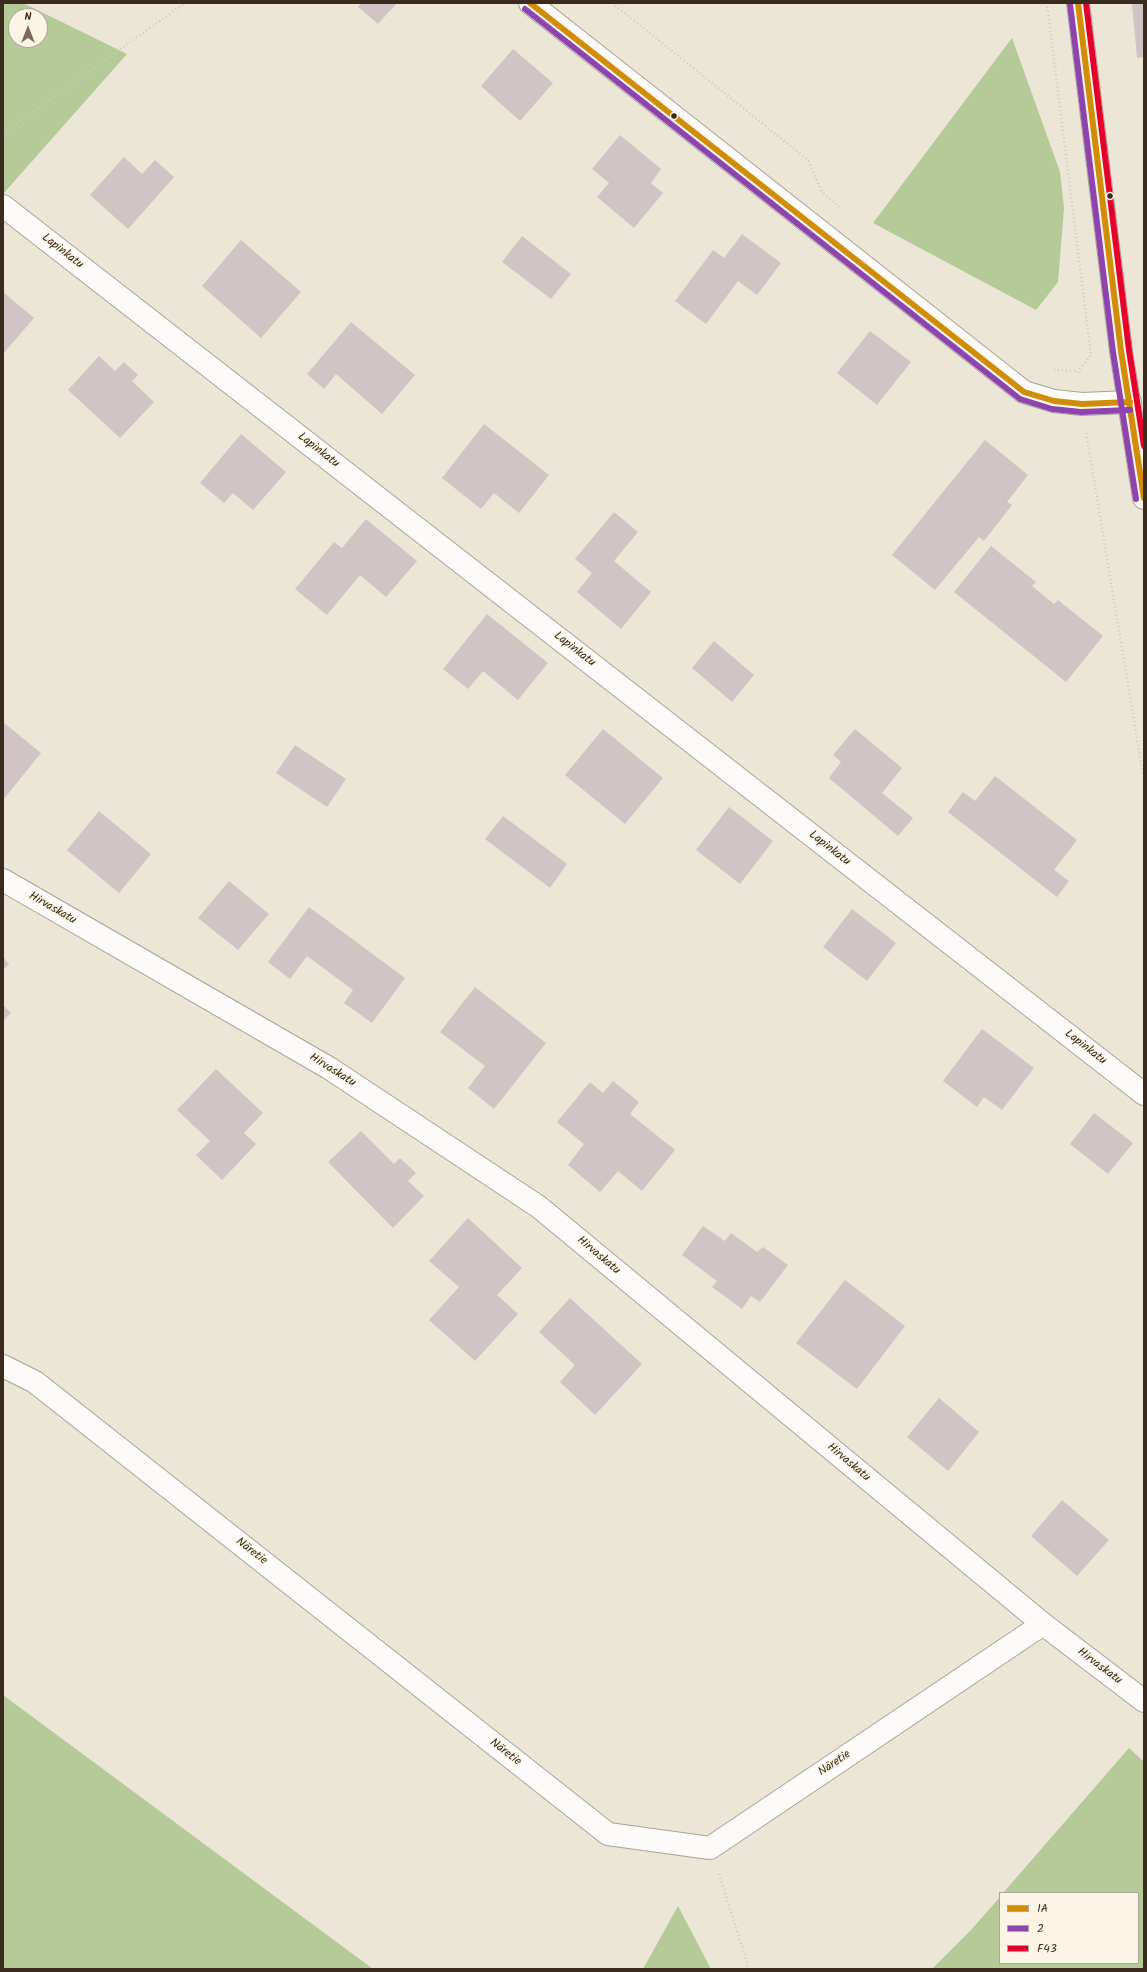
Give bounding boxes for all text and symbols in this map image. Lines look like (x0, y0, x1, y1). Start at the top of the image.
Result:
north arrow (8, 8, 48, 48)
text: N (25, 8, 31, 26)
unlabelled marker (669, 111, 679, 121)
unlabelled marker (1105, 191, 1115, 201)
street label: Lapinkatu (38, 231, 86, 273)
street label: Lapinkatu (294, 430, 342, 472)
street label: Lapinkatu (550, 629, 598, 671)
street label: Lapinkatu (805, 828, 853, 870)
street label: Hirvaskatu (26, 890, 78, 928)
street label: Lapinkatu (1061, 1027, 1109, 1069)
street label: Hirvaskatu (306, 1051, 358, 1091)
street label: Hirvaskatu (573, 1234, 623, 1278)
street label: Hirvaskatu (823, 1441, 873, 1485)
street label: Näretie (232, 1535, 270, 1569)
street label: Hirvaskatu (1074, 1645, 1124, 1689)
street label: Näretie (486, 1736, 524, 1770)
street label: Näretie (816, 1748, 854, 1780)
legend (999, 1892, 1139, 1964)
text: 1A (1037, 1899, 1048, 1918)
text: 2 (1037, 1919, 1044, 1938)
text: F43 (1037, 1939, 1057, 1958)

